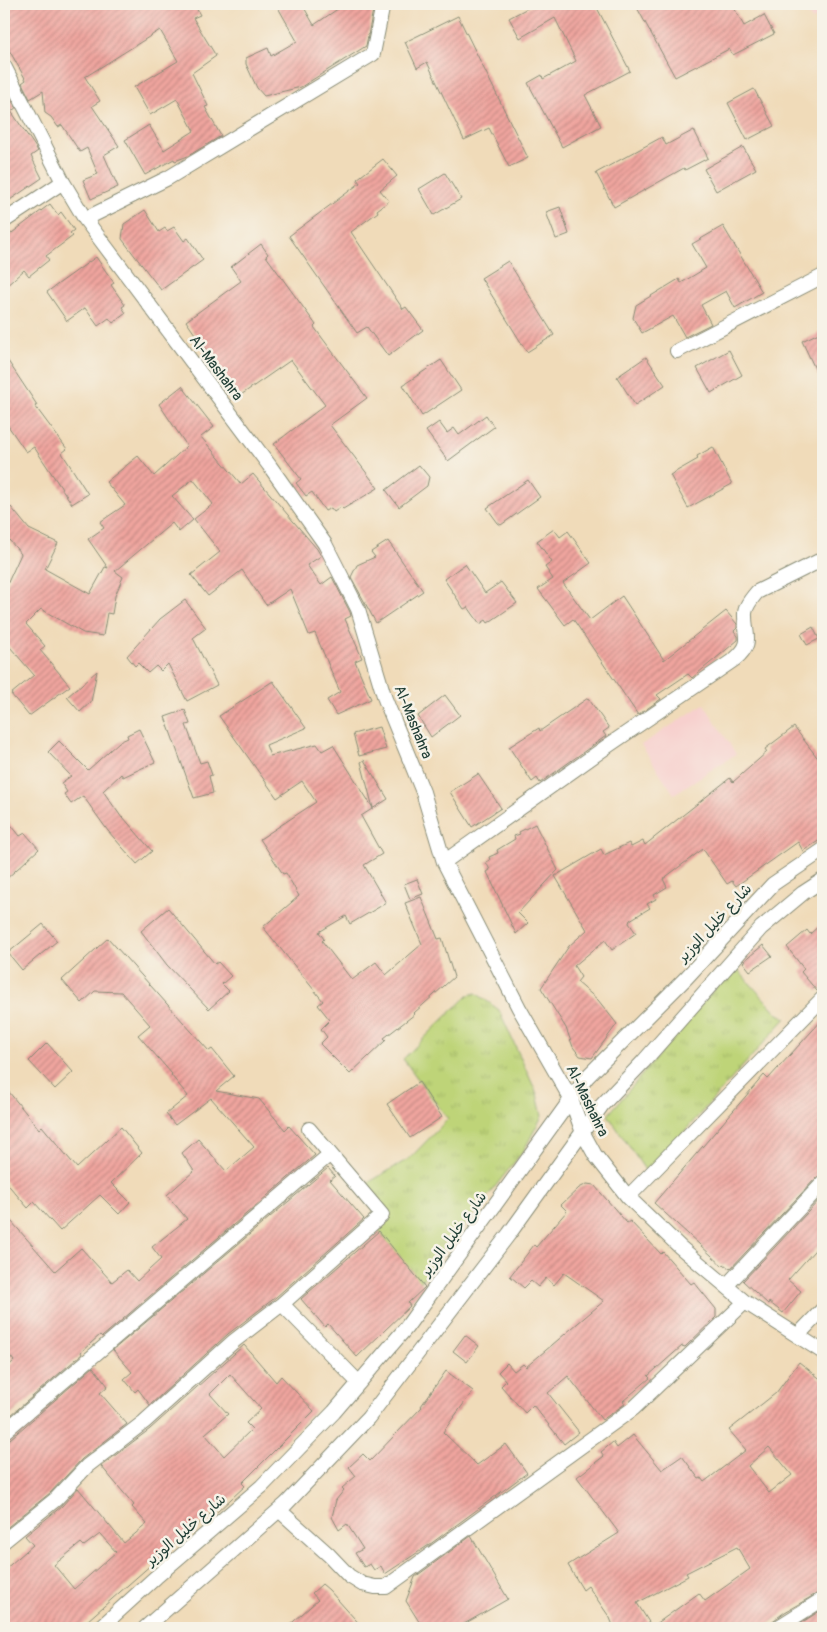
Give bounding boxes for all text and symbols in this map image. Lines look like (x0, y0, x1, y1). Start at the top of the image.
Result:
street label: Al-Mashahra (185, 331, 247, 405)
street label: Al-Mashahra (390, 682, 436, 762)
street label: شارع خليل الوزير (672, 880, 756, 968)
street label: Al-Mashahra (561, 1062, 613, 1140)
street label: شارع خليل الوزير (416, 1188, 491, 1282)
street label: شارع خليل الوزير (140, 1490, 230, 1571)

